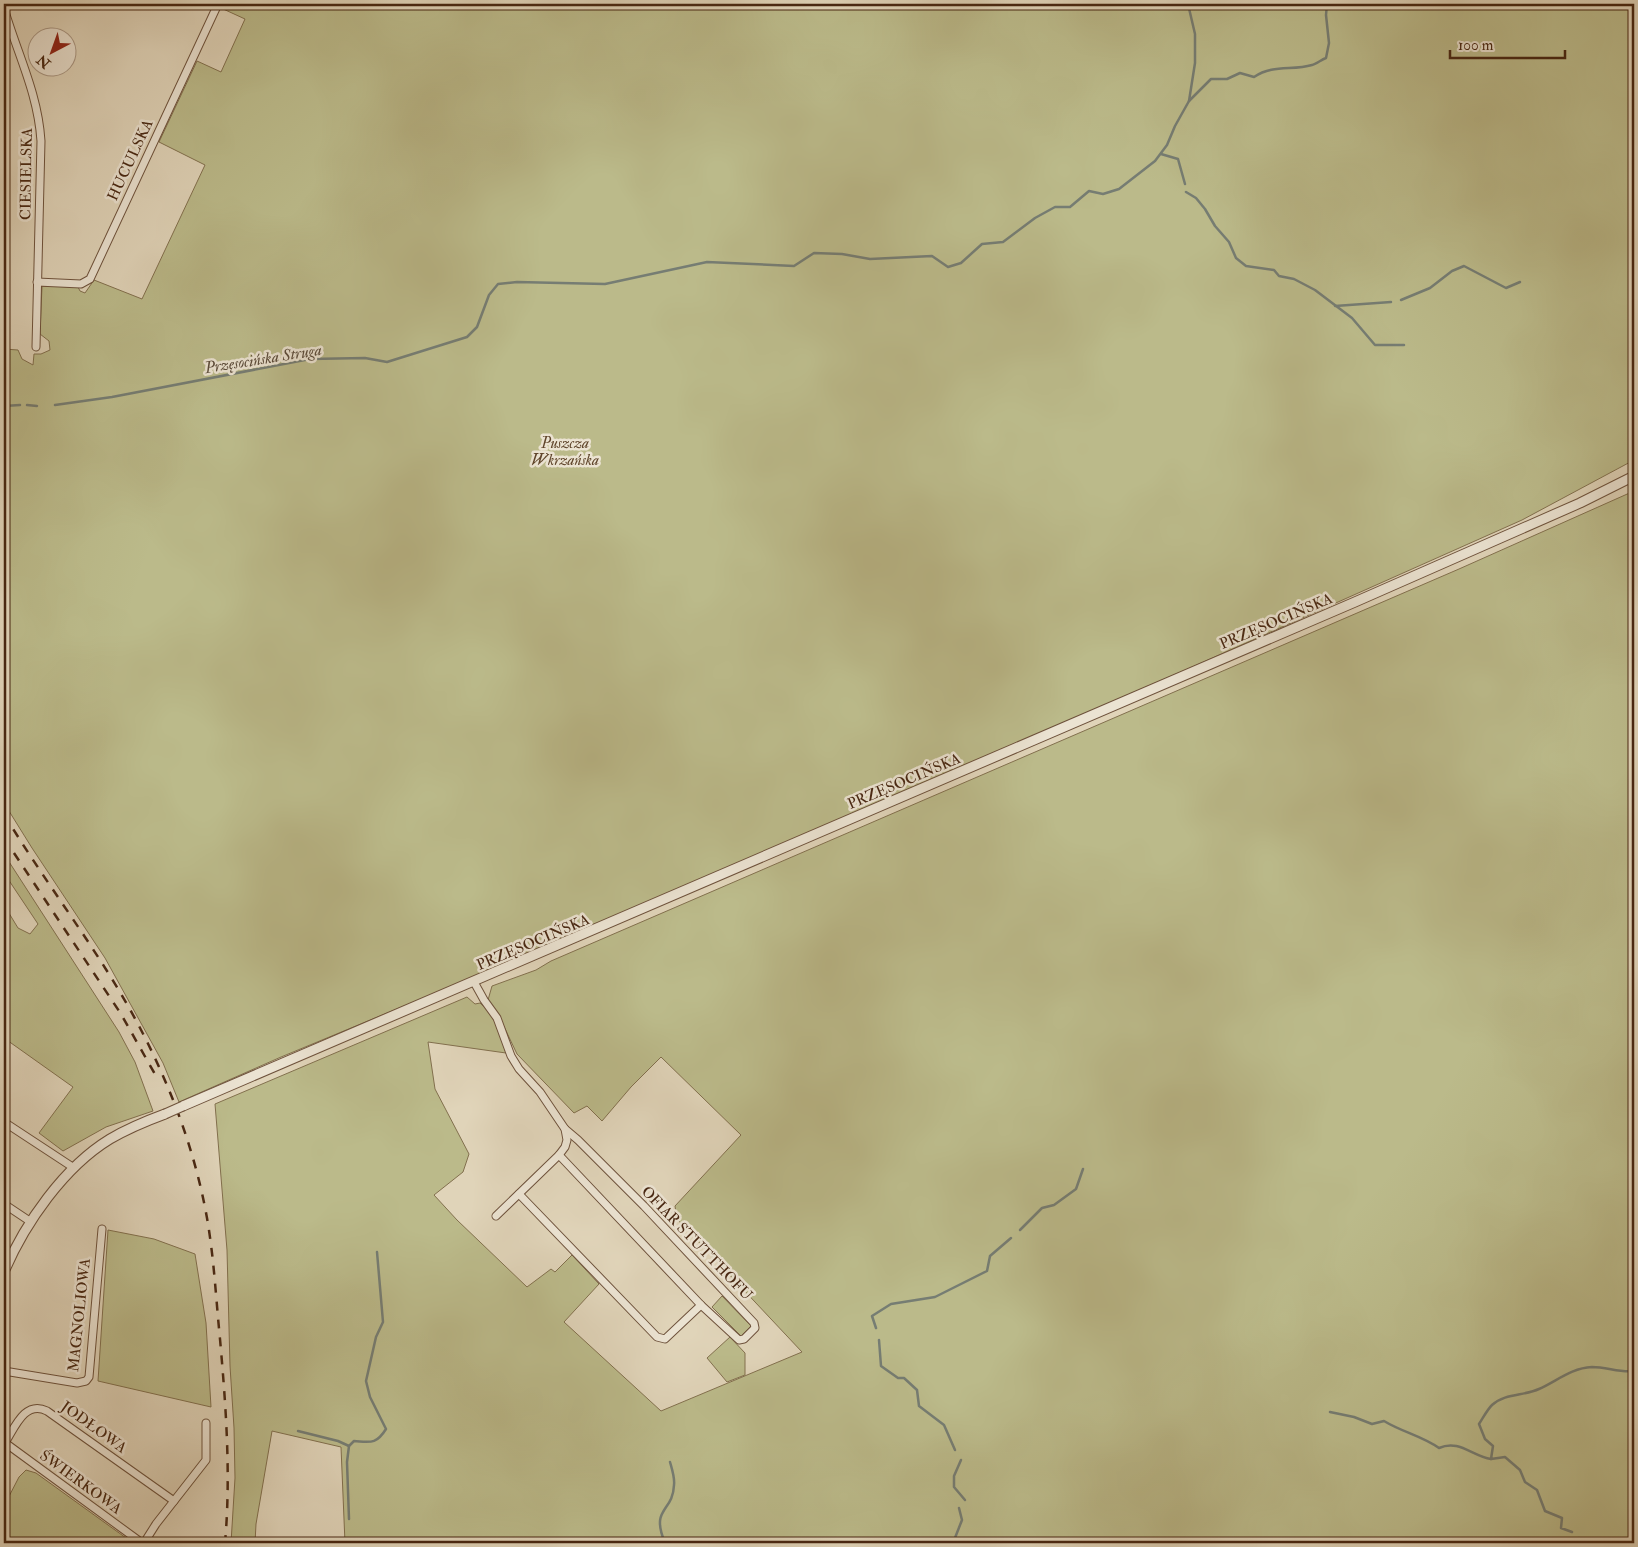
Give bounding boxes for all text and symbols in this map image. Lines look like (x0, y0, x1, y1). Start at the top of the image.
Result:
north arrow (28, 28, 78, 78)
scale bar (1450, 28, 1566, 60)
text: 100 m (1458, 36, 1494, 55)
text: N (33, 51, 55, 73)
street label: HUCULSKA (103, 116, 158, 204)
street label: CIESIELSKA (16, 127, 37, 220)
water label: Przęsocińska Struga (202, 340, 323, 378)
park label: Puszcza Wkrzańska (531, 434, 599, 470)
street label: PRZĘSOCIŃSKA (1216, 588, 1336, 654)
street label: PRZĘSOCIŃSKA (844, 748, 964, 814)
street label: PRZĘSOCIŃSKA (473, 909, 593, 975)
street label: OFIAR STUTTHOFU (637, 1182, 756, 1305)
street label: MAGNOLIOWA (64, 1257, 95, 1373)
street label: JODŁOWA (56, 1397, 131, 1459)
street label: ŚWIERKOWA (36, 1445, 126, 1519)

